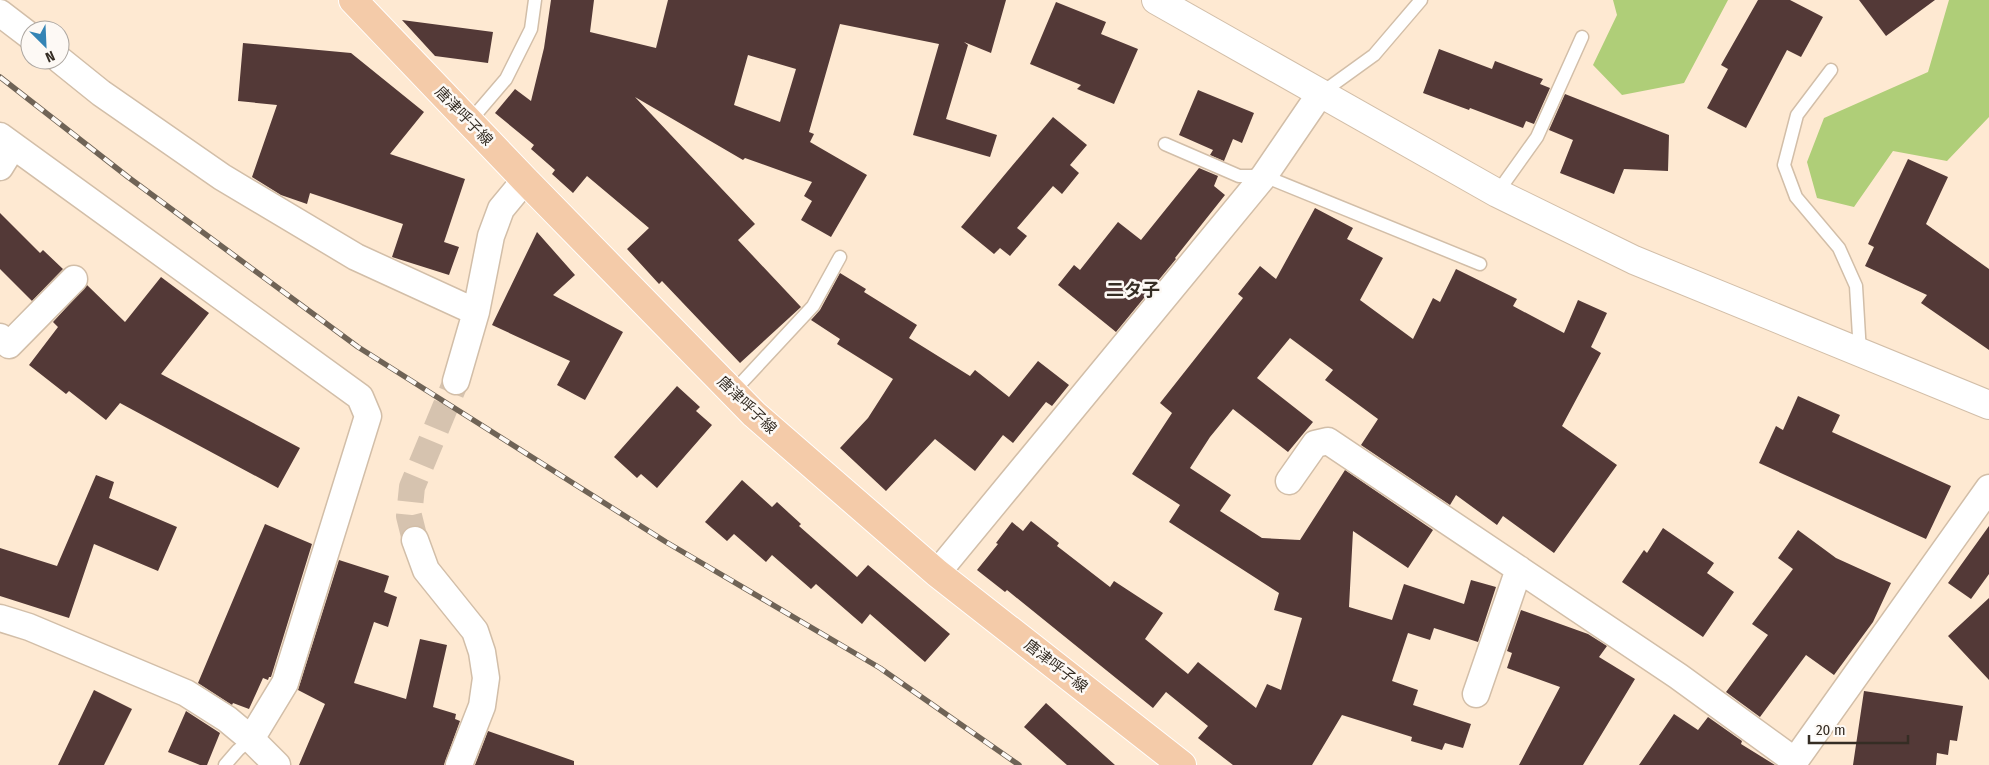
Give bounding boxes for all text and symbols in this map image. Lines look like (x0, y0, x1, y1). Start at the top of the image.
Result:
north arrow (20, 20, 70, 70)
text: N (43, 47, 57, 66)
street label: 唐津呼子線 (431, 83, 497, 149)
district label: 二タ子 (1106, 279, 1160, 301)
street label: 唐津呼子線 (714, 372, 780, 438)
street label: 唐津呼子線 (1021, 636, 1091, 696)
scale bar (1809, 712, 1908, 744)
text: 20 m (1816, 721, 1846, 739)

